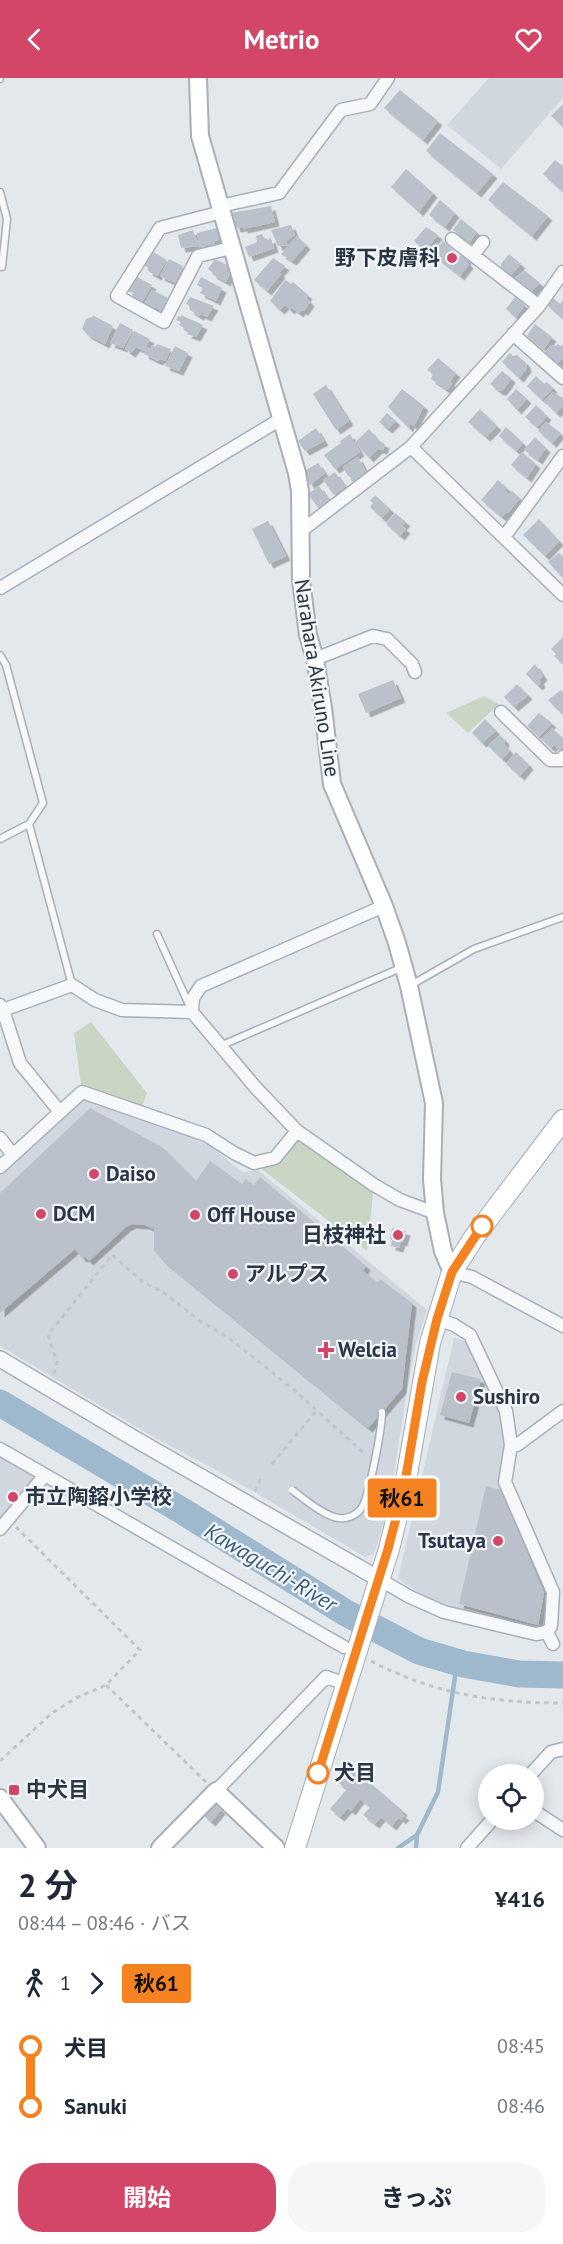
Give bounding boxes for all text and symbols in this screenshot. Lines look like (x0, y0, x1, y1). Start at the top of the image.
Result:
text: Metrio (244, 22, 319, 56)
icon: back (18, 23, 51, 56)
icon: heart (512, 23, 545, 56)
place label: 野下皮膚科 (335, 244, 440, 271)
marker: 野下皮膚科 (445, 251, 459, 265)
street label: Narahara Akiruno Line (289, 577, 346, 779)
place label: Daiso (106, 1160, 156, 1187)
marker: Daiso (87, 1167, 101, 1181)
place label: DCM (53, 1200, 95, 1227)
place label: Off House (207, 1201, 296, 1228)
marker: DCM (34, 1207, 48, 1221)
marker: Off House (188, 1208, 202, 1222)
unlabelled marker (471, 1215, 493, 1237)
place label: 日枝神社 (302, 1221, 386, 1248)
marker: 日枝神社 (391, 1228, 405, 1242)
place label: アルプス (245, 1260, 329, 1287)
marker: アルプス (226, 1267, 240, 1281)
place label: Welcia (338, 1336, 397, 1363)
marker: Welcia (319, 1343, 333, 1357)
place label: Sushiro (473, 1383, 540, 1410)
marker: Sushiro (454, 1390, 468, 1404)
line badge: 秋61 (368, 1478, 436, 1518)
place label: 市立陶鎔小学校 (25, 1483, 172, 1510)
text: 秋61 (380, 1485, 424, 1512)
marker: 市立陶鎔小学校 (6, 1490, 20, 1504)
water label: Kawaguchi-River (200, 1516, 344, 1618)
place label: Tsutaya (418, 1527, 486, 1554)
marker: Tsutaya (491, 1534, 505, 1548)
place label: 犬目 (334, 1759, 376, 1786)
marker: 犬目 (307, 1762, 329, 1784)
map controls (478, 1764, 544, 1830)
button: locate (478, 1764, 544, 1830)
place label: 中犬目 (26, 1776, 89, 1803)
marker: 中犬目 (7, 1783, 21, 1797)
text: 2 分 (18, 1863, 78, 1906)
text: ¥416 (495, 1885, 545, 1913)
text: 08:44 – 08:46 · バス (18, 1910, 191, 1936)
icon: walk (18, 1967, 51, 2000)
icon: forward (80, 1967, 113, 2000)
text: 1 (60, 1970, 71, 1996)
text: 秋61 (134, 1970, 179, 1997)
text: 08:45 (497, 2033, 545, 2059)
text: 犬目 (64, 2034, 108, 2062)
text: Sanuki (64, 2092, 127, 2120)
text: 08:46 (497, 2093, 545, 2119)
button: 開始 (18, 2163, 276, 2232)
button: きっぷ (288, 2163, 545, 2232)

